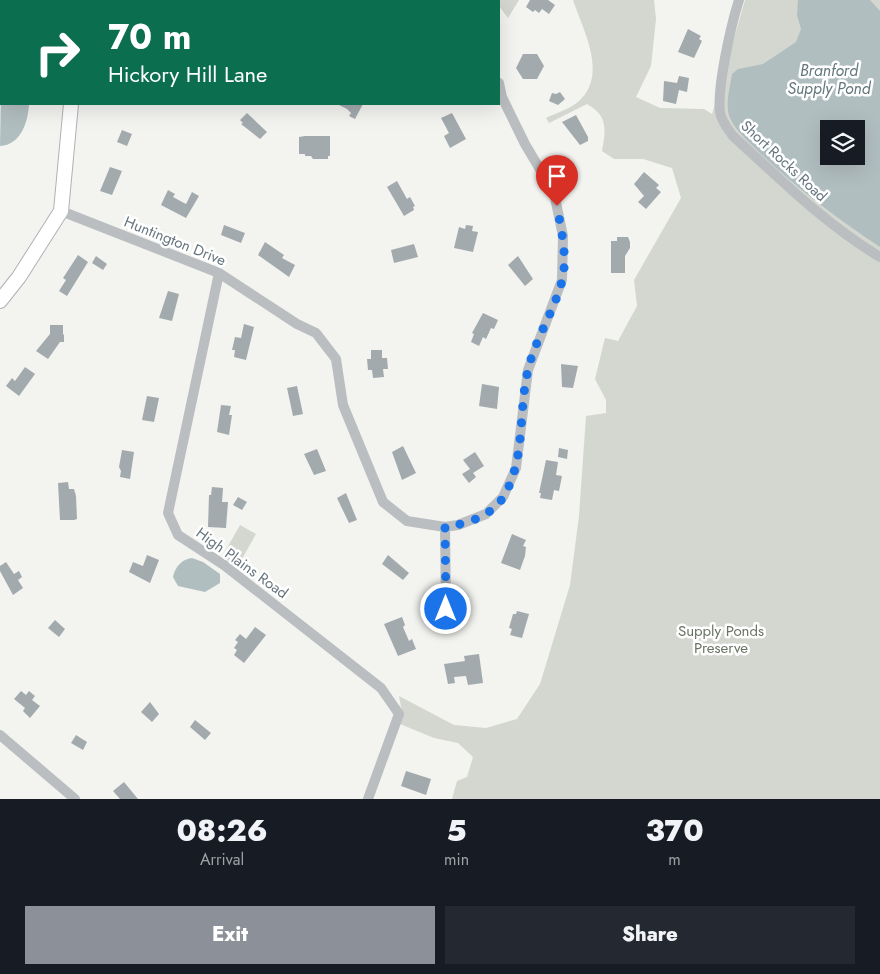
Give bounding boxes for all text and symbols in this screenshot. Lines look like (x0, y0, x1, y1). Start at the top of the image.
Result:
text: 70 m (108, 12, 191, 62)
icon: right (25, 20, 90, 85)
text: Hickory Hill Lane (108, 58, 267, 90)
water label: Branford Supply Pond (787, 59, 872, 100)
street label: Short Rocks Road (736, 115, 832, 207)
map controls (820, 120, 865, 165)
button: layers (820, 120, 865, 165)
pin (536, 155, 578, 206)
icon: arrive (543, 162, 571, 190)
street label: Huntington Drive (121, 211, 229, 272)
street label: High Plains Road (191, 522, 293, 604)
position arrow (419, 582, 471, 634)
park label: Supply Ponds Preserve (678, 620, 764, 659)
text: 08:26 (176, 809, 268, 852)
text: 5 (447, 809, 467, 852)
text: 370 (646, 809, 704, 852)
text: Arrival (200, 848, 244, 871)
text: min (444, 848, 469, 871)
text: m (668, 848, 681, 871)
button: Exit (25, 906, 435, 964)
button: Share (445, 906, 855, 964)

